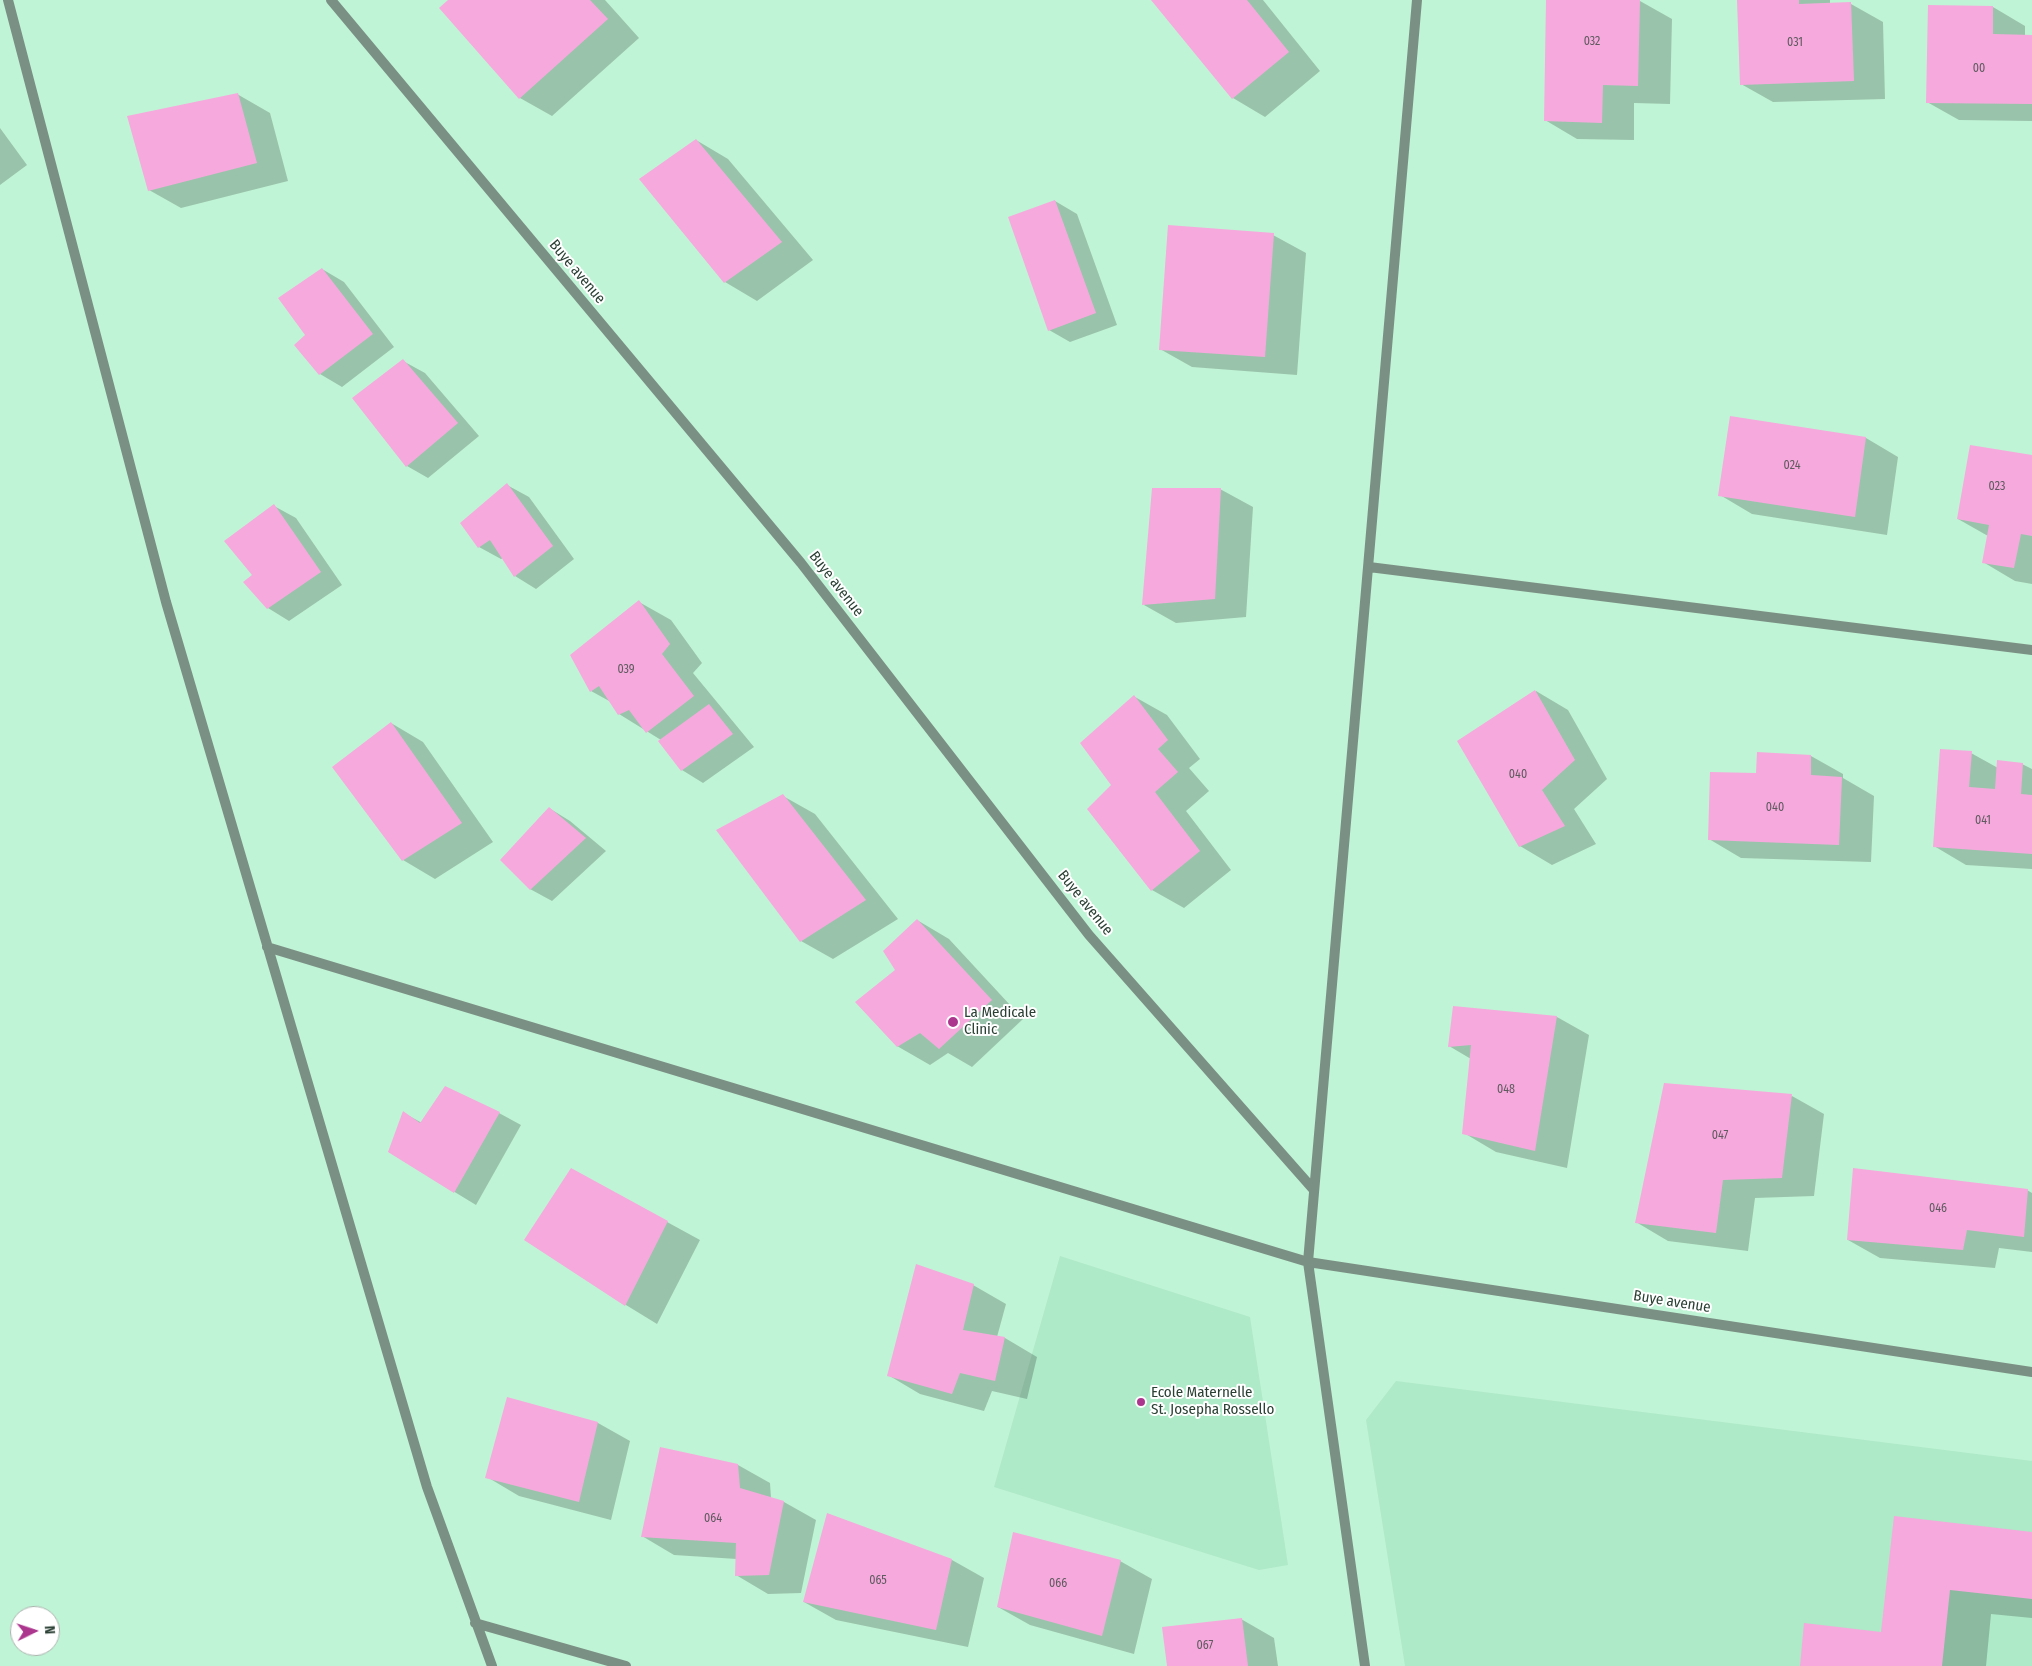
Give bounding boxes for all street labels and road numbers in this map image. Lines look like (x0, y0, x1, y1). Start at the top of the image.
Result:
street label: Buye avenue (545, 236, 609, 308)
street label: Buye avenue (805, 548, 867, 620)
street label: Buye avenue (1053, 867, 1117, 939)
street label: Buye avenue (1632, 1287, 1712, 1317)

